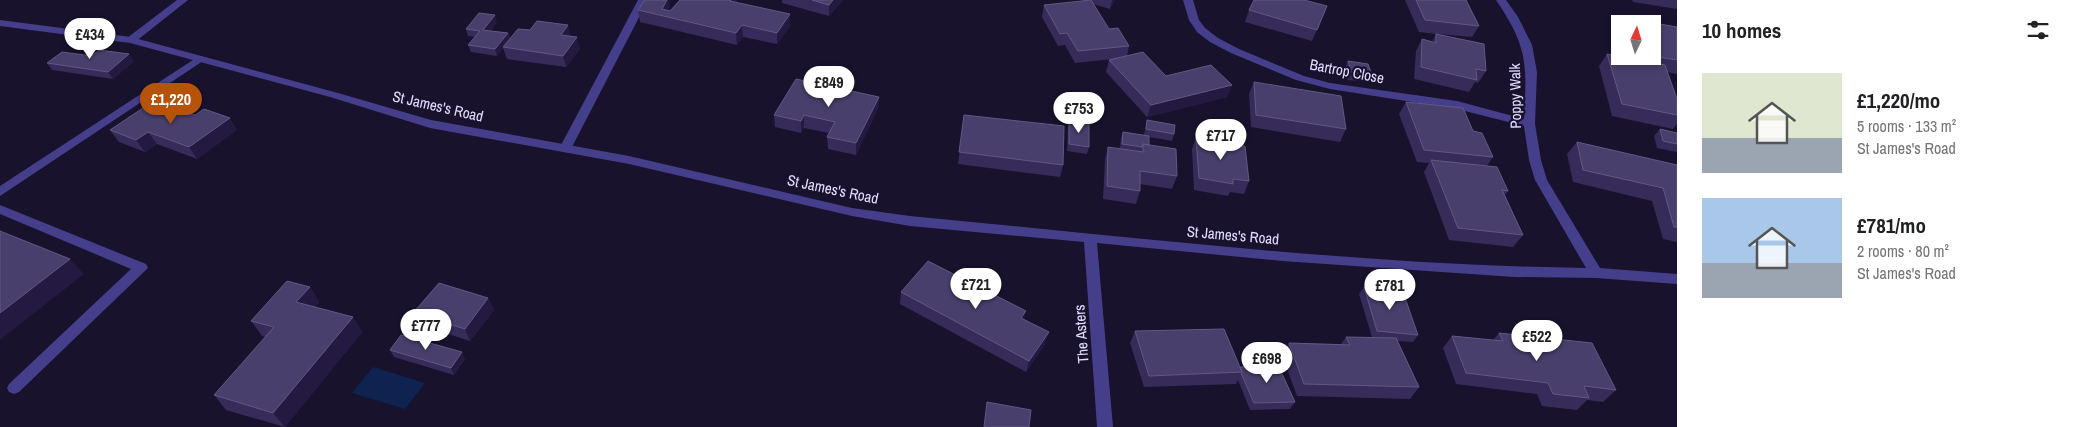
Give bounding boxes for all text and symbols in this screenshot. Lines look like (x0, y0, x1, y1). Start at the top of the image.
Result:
north arrow (1611, 15, 1661, 65)
map controls (1611, 15, 1661, 65)
text: 10 homes (1702, 16, 1781, 45)
icon: filters (2024, 16, 2052, 44)
pin: £434 (60, 18, 120, 60)
text: £434 (75, 23, 105, 45)
street label: Bartrop Close (1308, 54, 1386, 89)
street label: Poppy Walk (1504, 62, 1526, 129)
pin: £849 (799, 66, 859, 108)
text: £849 (814, 71, 844, 93)
pin: £1,220 (130, 82, 212, 125)
street label: St James's Road (391, 85, 485, 127)
text: £1,220/mo (1857, 86, 1940, 115)
text: £1,220 (151, 88, 191, 110)
pin: £753 (1049, 92, 1109, 134)
icon: home (1742, 93, 1802, 153)
text: £753 (1064, 97, 1094, 119)
text: 5 rooms · 133 m² (1857, 115, 1956, 137)
pin: £717 (1191, 119, 1251, 161)
text: £717 (1206, 124, 1236, 146)
text: St James's Road (1857, 137, 1956, 159)
street label: St James's Road (786, 169, 880, 209)
text: £781/mo (1857, 211, 1926, 240)
icon: home (1742, 218, 1802, 278)
street label: St James's Road (1186, 221, 1280, 249)
text: 2 rooms · 80 m² (1857, 240, 1949, 262)
text: St James's Road (1857, 262, 1956, 284)
pin: £721 (946, 268, 1006, 310)
pin: £781 (1360, 268, 1420, 311)
text: £721 (961, 273, 991, 295)
text: £781 (1375, 274, 1405, 296)
street label: The Asters (1068, 304, 1094, 364)
pin: £777 (396, 308, 456, 351)
text: £777 (411, 314, 441, 336)
pin: £522 (1507, 320, 1567, 362)
text: £522 (1522, 325, 1552, 347)
pin: £698 (1237, 342, 1297, 384)
text: £698 (1252, 347, 1282, 369)

